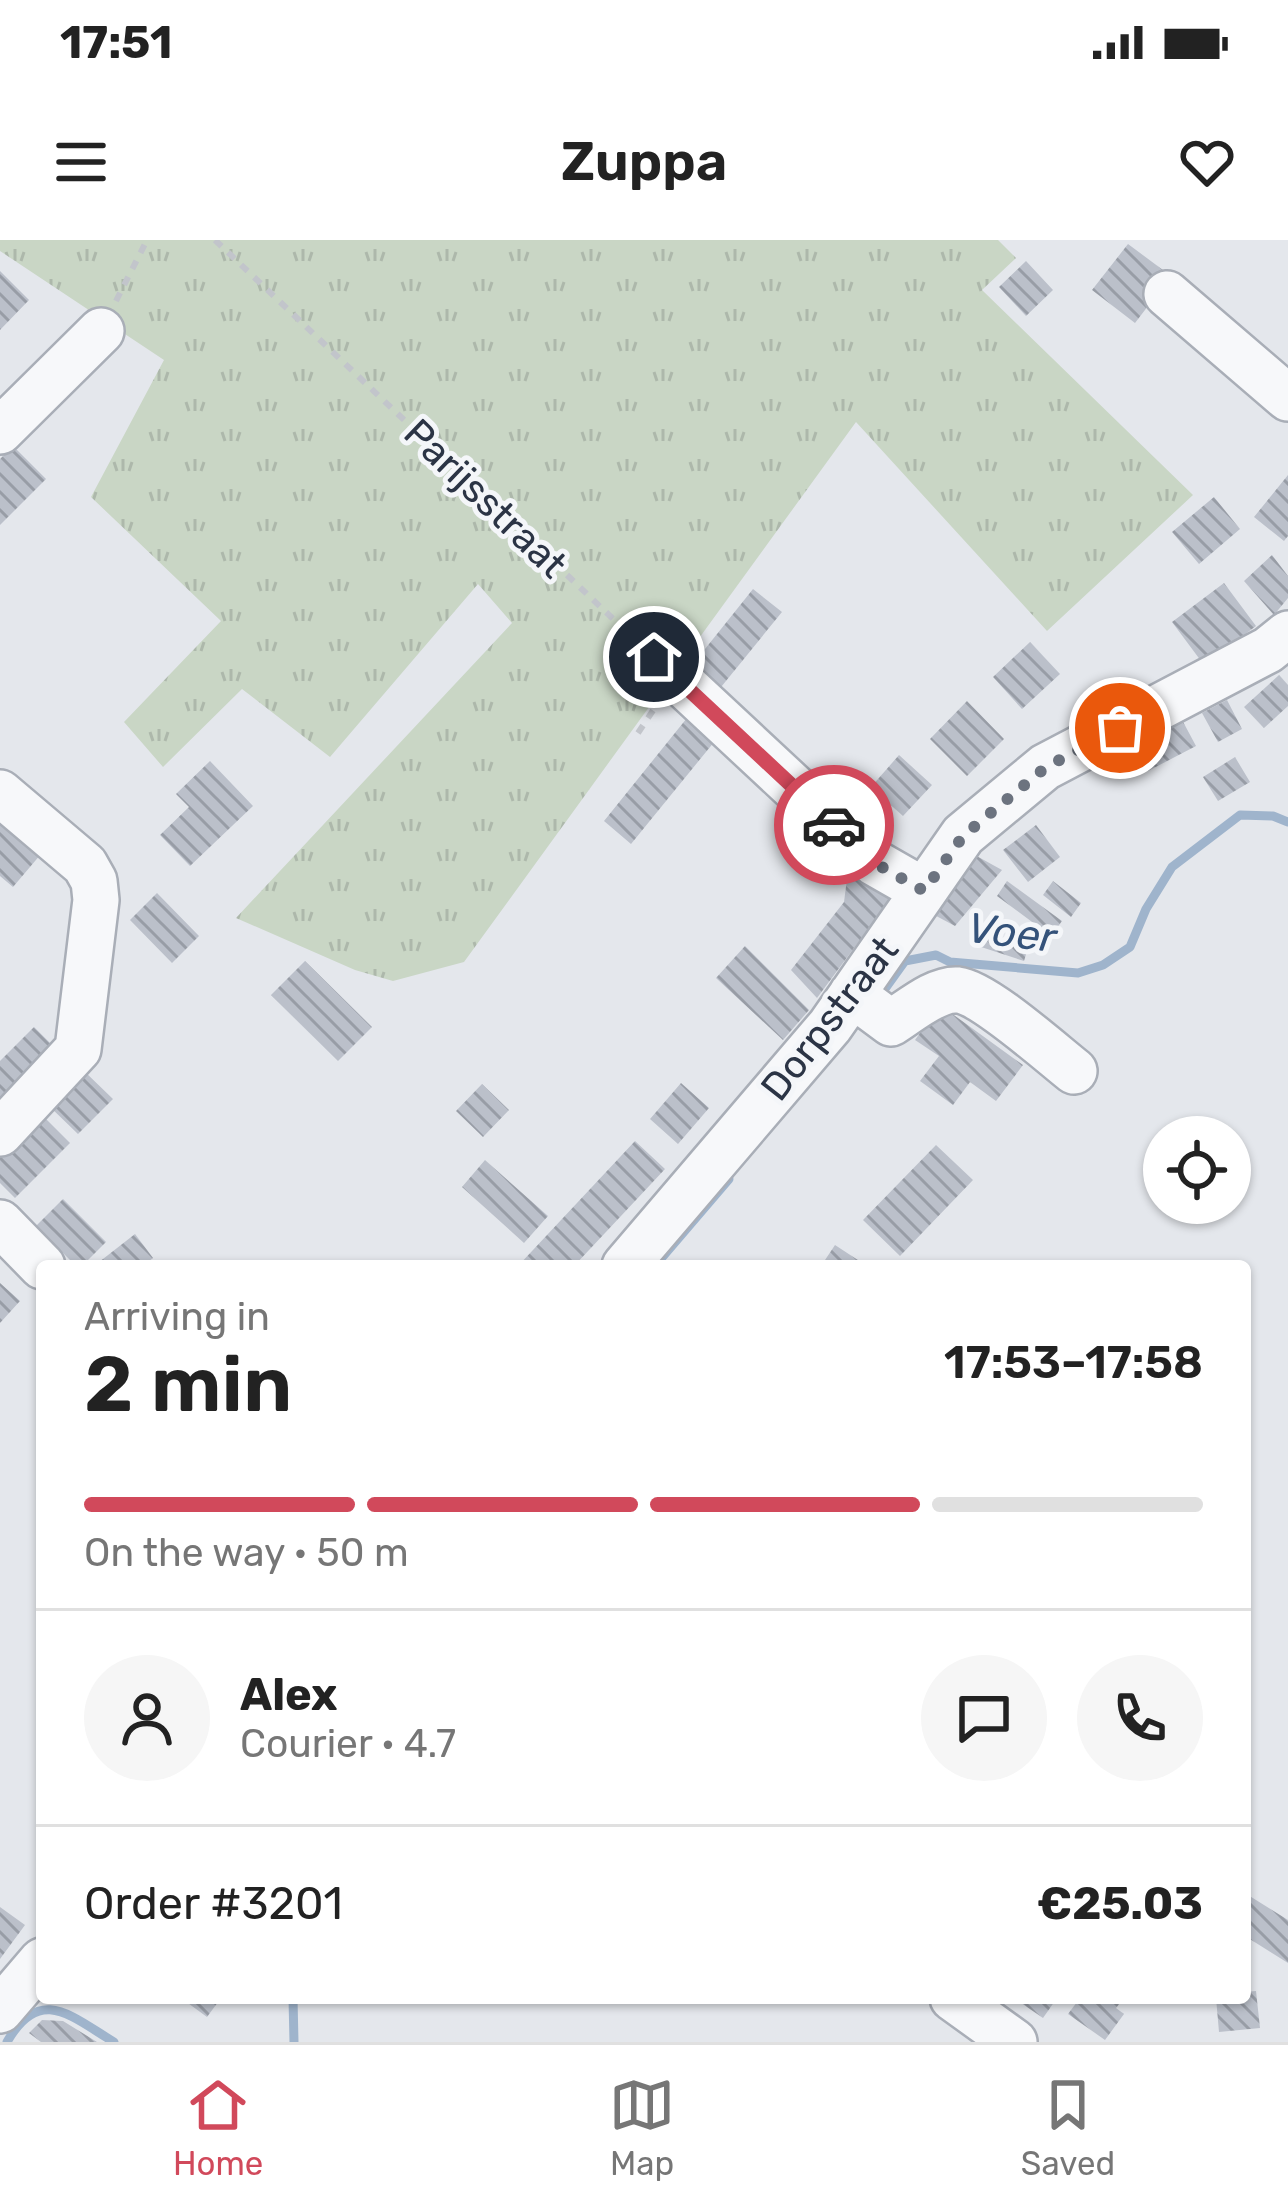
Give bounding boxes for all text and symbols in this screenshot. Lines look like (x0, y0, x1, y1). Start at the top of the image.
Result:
text: 17:51 (60, 16, 172, 69)
icon: menu (48, 129, 114, 195)
icon: heart (1174, 129, 1240, 195)
text: Zuppa (561, 130, 727, 194)
street label: Parijsstraat (395, 410, 576, 587)
pin (603, 606, 705, 708)
icon: home (621, 624, 687, 690)
pin (1069, 677, 1171, 779)
icon: bag (1087, 695, 1153, 761)
courier (774, 765, 894, 885)
icon: car (801, 792, 867, 858)
water label: Voer (965, 903, 1061, 963)
street label: Dorpstraat (752, 928, 908, 1110)
map controls (1143, 1116, 1251, 1224)
button: locate (1143, 1116, 1251, 1224)
text: Arriving in (84, 1294, 270, 1340)
text: 17:53–17:58 (944, 1336, 1203, 1389)
text: 2 min (84, 1338, 292, 1431)
text: On the way · 50 m (84, 1530, 409, 1576)
button: person (84, 1655, 210, 1781)
button: chat (921, 1655, 1047, 1781)
button: phone (1077, 1655, 1203, 1781)
text: Alex (240, 1668, 338, 1721)
text: Courier · 4.7 (240, 1721, 456, 1767)
text: Order #3201 (84, 1877, 343, 1930)
text: €25.03 (1037, 1877, 1203, 1930)
tab: Home (173, 2072, 263, 2183)
tab: Map (609, 2072, 675, 2183)
tab: Saved (1021, 2072, 1115, 2183)

